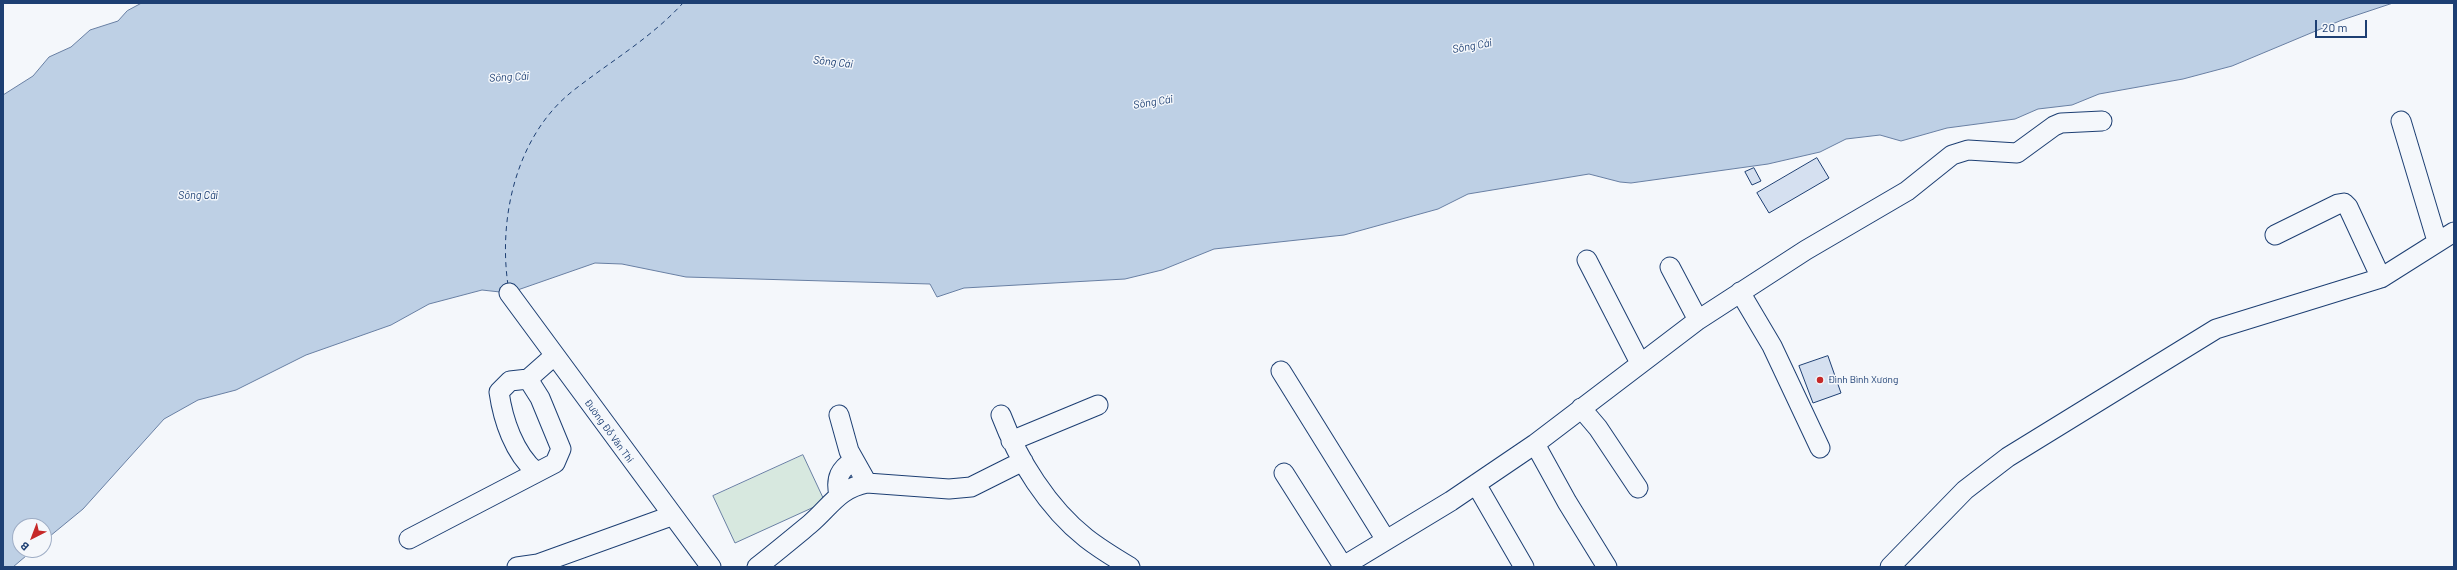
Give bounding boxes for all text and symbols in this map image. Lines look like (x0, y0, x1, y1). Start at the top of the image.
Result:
scale bar (2317, 12, 2369, 38)
text: 20 m (2322, 20, 2348, 34)
water label: Sông Cái (1451, 36, 1493, 56)
water label: Sông Cái (812, 53, 854, 71)
water label: Sông Cái (489, 69, 529, 85)
water label: Sông Cái (1132, 92, 1174, 112)
water label: Sông Cái (178, 188, 218, 202)
place label: Đình Bình Xương (1828, 374, 1898, 386)
marker: Đình Bình Xương (1815, 375, 1825, 385)
street label: Đường Đỗ Văn Thi (582, 397, 636, 465)
north arrow (12, 518, 52, 558)
text: B (17, 539, 31, 554)

